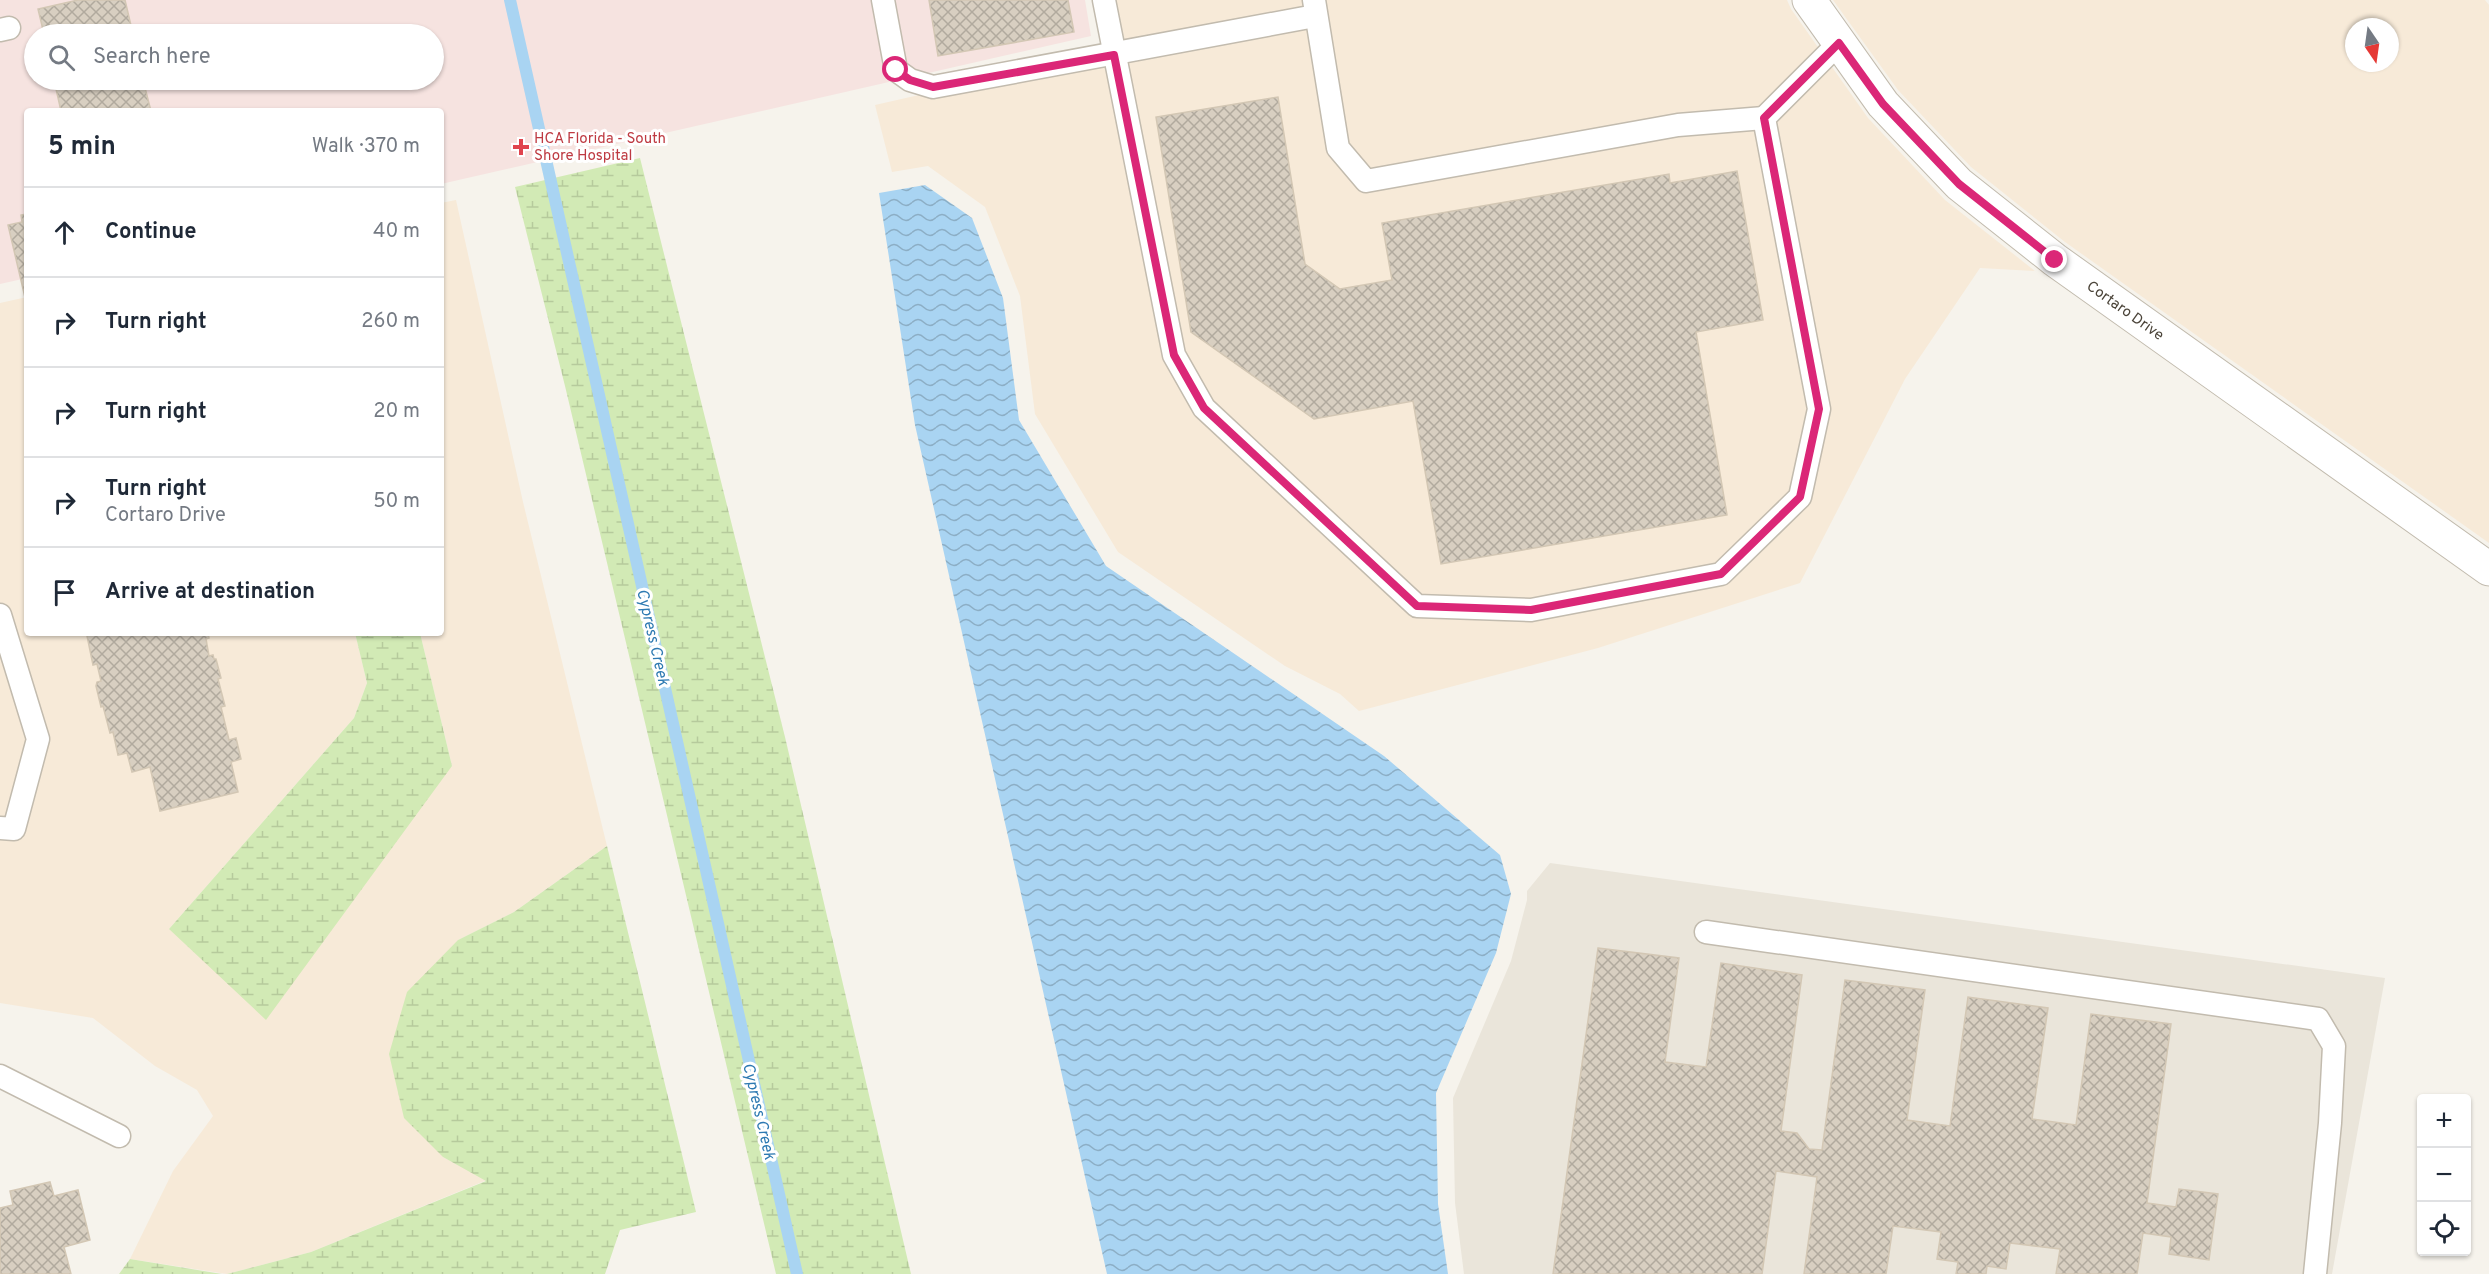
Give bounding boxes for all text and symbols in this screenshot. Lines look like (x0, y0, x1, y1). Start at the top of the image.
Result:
north arrow (2345, 18, 2399, 72)
search box (24, 24, 444, 90)
icon: search (45, 41, 78, 74)
text: Search here (93, 44, 211, 71)
route start (882, 56, 908, 82)
place label: HCA Florida - South Shore Hospital (534, 130, 666, 166)
text: 5 min (48, 131, 116, 164)
text: Walk · 370 m (312, 134, 420, 160)
marker: HCA Florida - South Shore Hospital (512, 138, 530, 156)
icon: ahead (48, 216, 81, 249)
text: Continue (105, 219, 196, 246)
text: 40 m (373, 219, 420, 245)
route end (2041, 246, 2067, 272)
street label: Cortaro Drive (2082, 277, 2167, 345)
icon: right (48, 306, 81, 339)
text: Turn right (105, 309, 207, 336)
text: 260 m (361, 309, 420, 335)
icon: right (48, 396, 81, 429)
text: Turn right (105, 399, 207, 426)
text: 20 m (373, 399, 420, 425)
text: Turn right (105, 476, 207, 503)
icon: right (48, 486, 81, 519)
text: 50 m (373, 489, 420, 515)
text: Cortaro Drive (105, 503, 226, 529)
icon: arrive (48, 576, 81, 609)
text: Arrive at destination (105, 579, 315, 606)
water label: Cypress Creek (631, 587, 673, 689)
water label: Cypress Creek (737, 1061, 779, 1163)
map controls (2417, 1094, 2471, 1256)
button: + (2417, 1094, 2471, 1148)
button: − (2417, 1148, 2471, 1202)
button: locate (2417, 1202, 2471, 1256)

